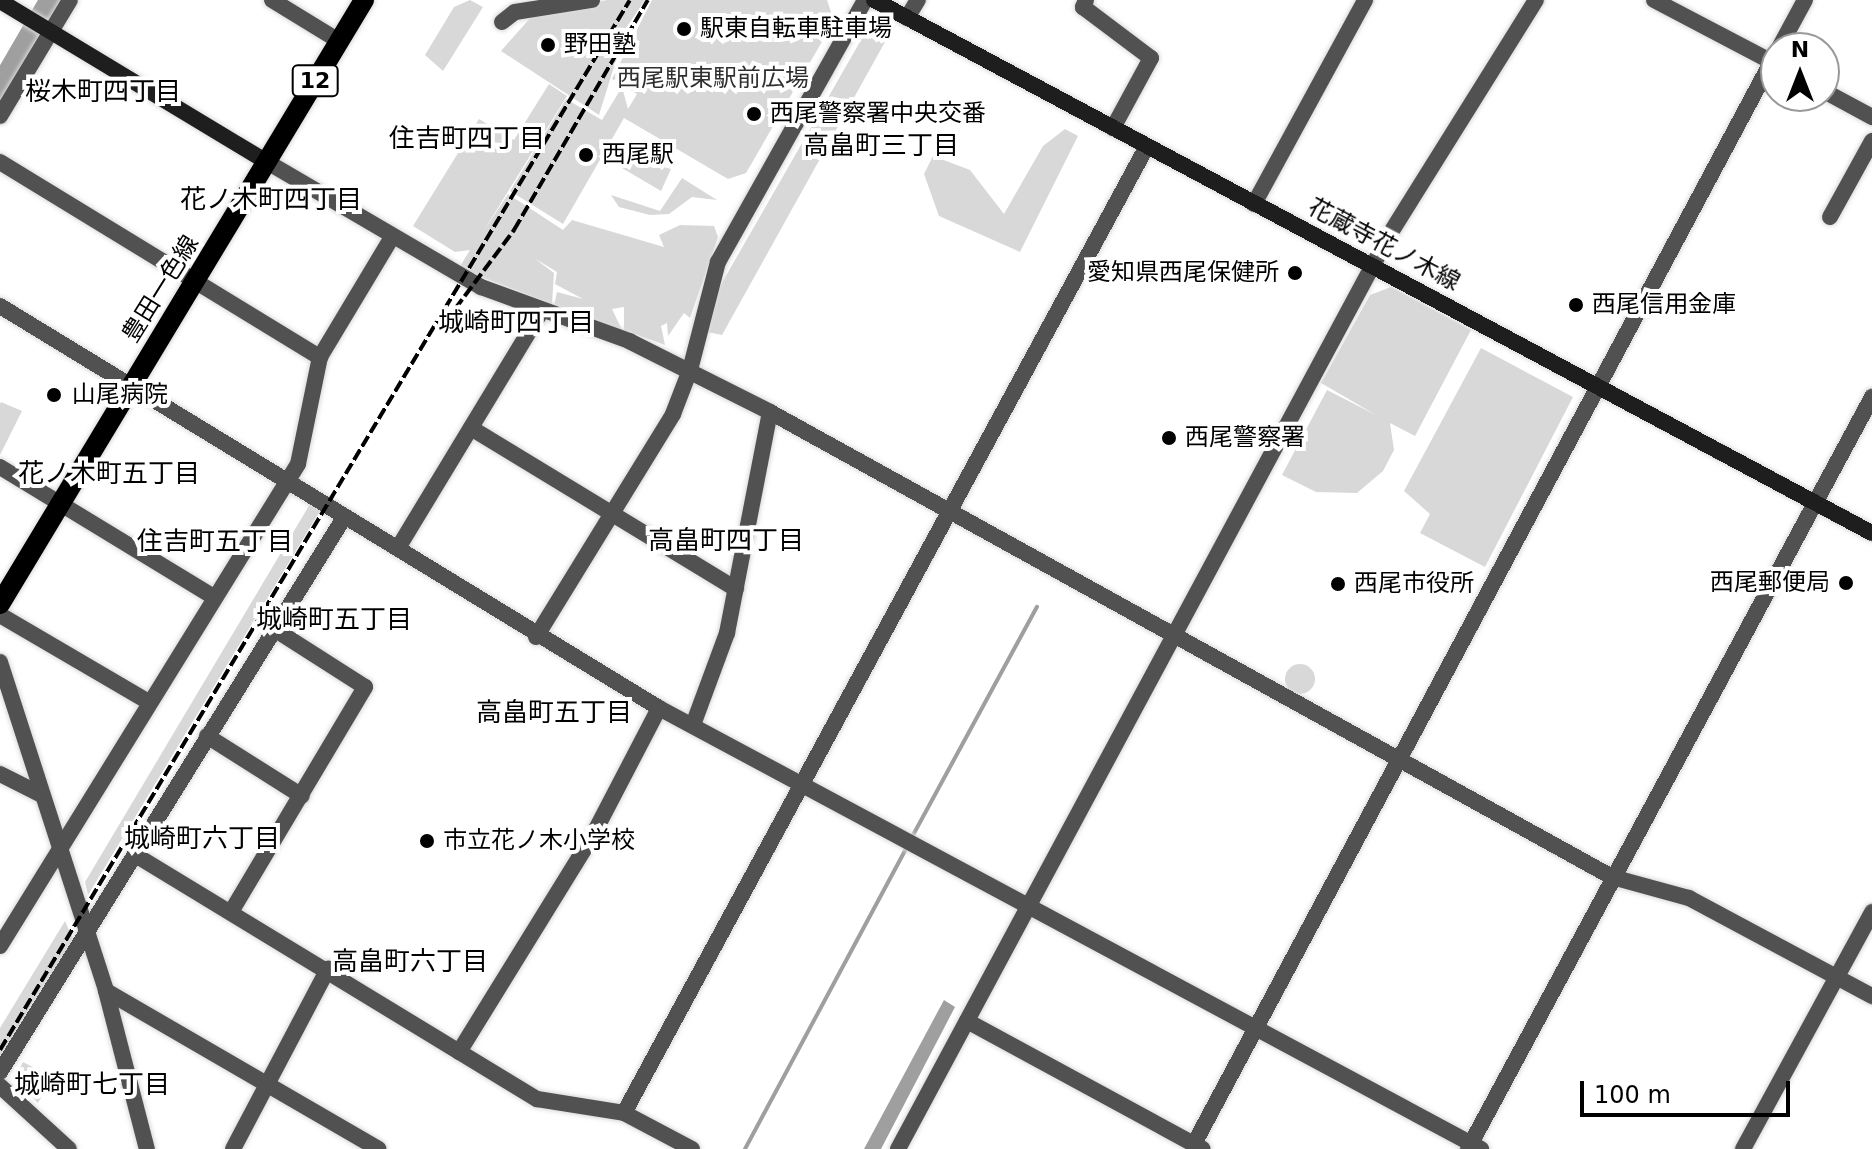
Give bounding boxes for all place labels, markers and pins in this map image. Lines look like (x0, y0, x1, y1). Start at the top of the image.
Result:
place label: 駅東自転車駐車場 (700, 15, 892, 43)
marker: 駅東自転車駐車場 (675, 20, 693, 38)
place label: 野田塾 (564, 31, 636, 59)
marker: 野田塾 (539, 36, 557, 54)
place label: 西尾警察署中央交番 (770, 100, 986, 128)
marker: 西尾警察署中央交番 (745, 105, 763, 123)
place label: 西尾駅 (602, 141, 674, 169)
marker: 西尾駅 (577, 146, 595, 164)
place label: 愛知県西尾保健所 (1087, 259, 1279, 287)
marker: 愛知県西尾保健所 (1286, 264, 1304, 282)
place label: 西尾信用金庫 (1592, 291, 1736, 319)
marker: 西尾信用金庫 (1567, 296, 1585, 314)
place label: 山尾病院 (72, 381, 168, 409)
marker: 山尾病院 (43, 384, 65, 406)
place label: 西尾警察署 (1185, 424, 1305, 452)
marker: 西尾警察署 (1160, 429, 1178, 447)
place label: 西尾郵便局 (1710, 569, 1830, 597)
place label: 西尾市役所 (1354, 570, 1474, 598)
marker: 西尾郵便局 (1837, 574, 1855, 592)
marker: 西尾市役所 (1329, 575, 1347, 593)
place label: 市立花ノ木小学校 (443, 827, 635, 855)
marker: 市立花ノ木小学校 (418, 832, 436, 850)

